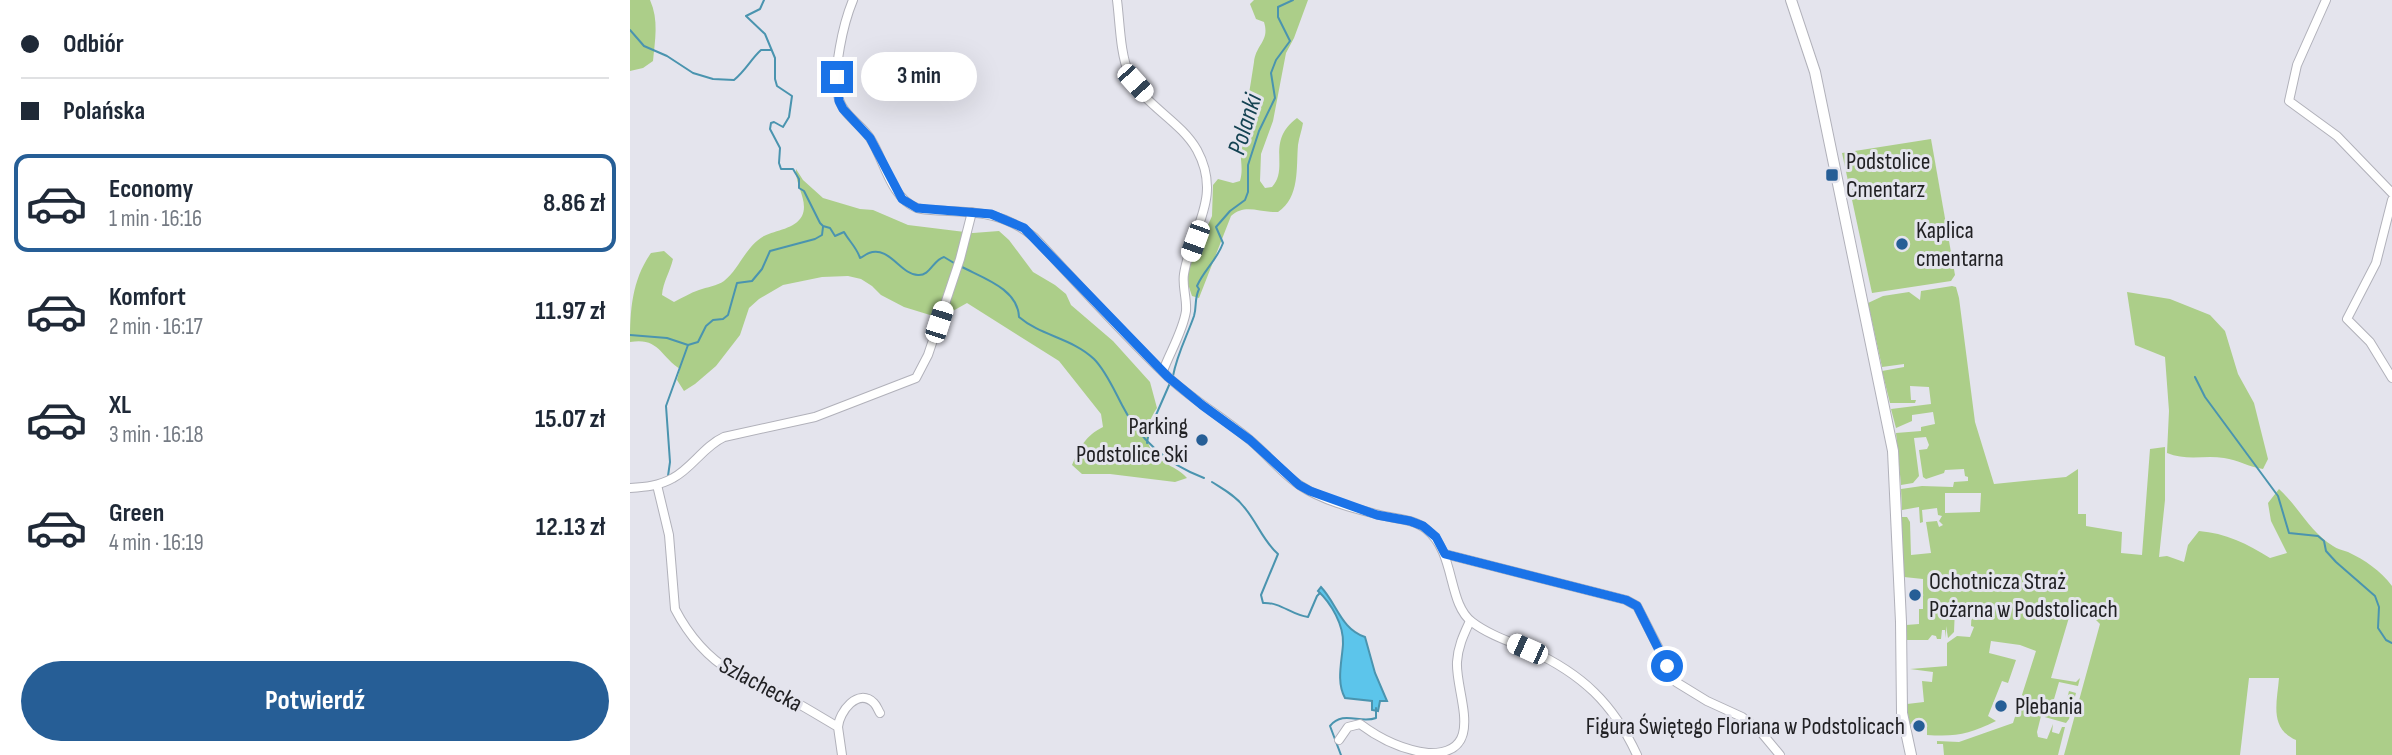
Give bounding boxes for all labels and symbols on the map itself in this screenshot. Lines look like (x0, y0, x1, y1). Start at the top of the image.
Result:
callout: 3 min (862, 52, 977, 102)
car (1114, 60, 1157, 106)
route end (821, 61, 853, 93)
water label: Polanki (1222, 89, 1270, 159)
place label: Podstolice Cmentarz (1846, 147, 1930, 204)
marker: Podstolice Cmentarz (1824, 167, 1840, 183)
place label: Kaplica cmentarna (1916, 216, 2004, 273)
car (1178, 218, 1213, 264)
marker: Kaplica cmentarna (1894, 236, 1910, 252)
car (923, 299, 956, 345)
place label: Parking Podstolice Ski (1076, 412, 1188, 469)
marker: Parking Podstolice Ski (1194, 432, 1210, 448)
place label: Ochotnicza Straż Pożarna w Podstolicach (1929, 567, 2118, 624)
marker: Ochotnicza Straż Pożarna w Podstolicach (1907, 587, 1923, 603)
car (1504, 631, 1551, 667)
street label: Szlachecka (714, 650, 807, 718)
route start (1651, 650, 1683, 682)
place label: Plebania (2015, 692, 2082, 721)
marker: Plebania (1993, 698, 2009, 714)
place label: Figura Świętego Floriana w Podstolicach (1586, 712, 1905, 741)
marker: Figura Świętego Floriana w Podstolicach (1911, 718, 1927, 734)

